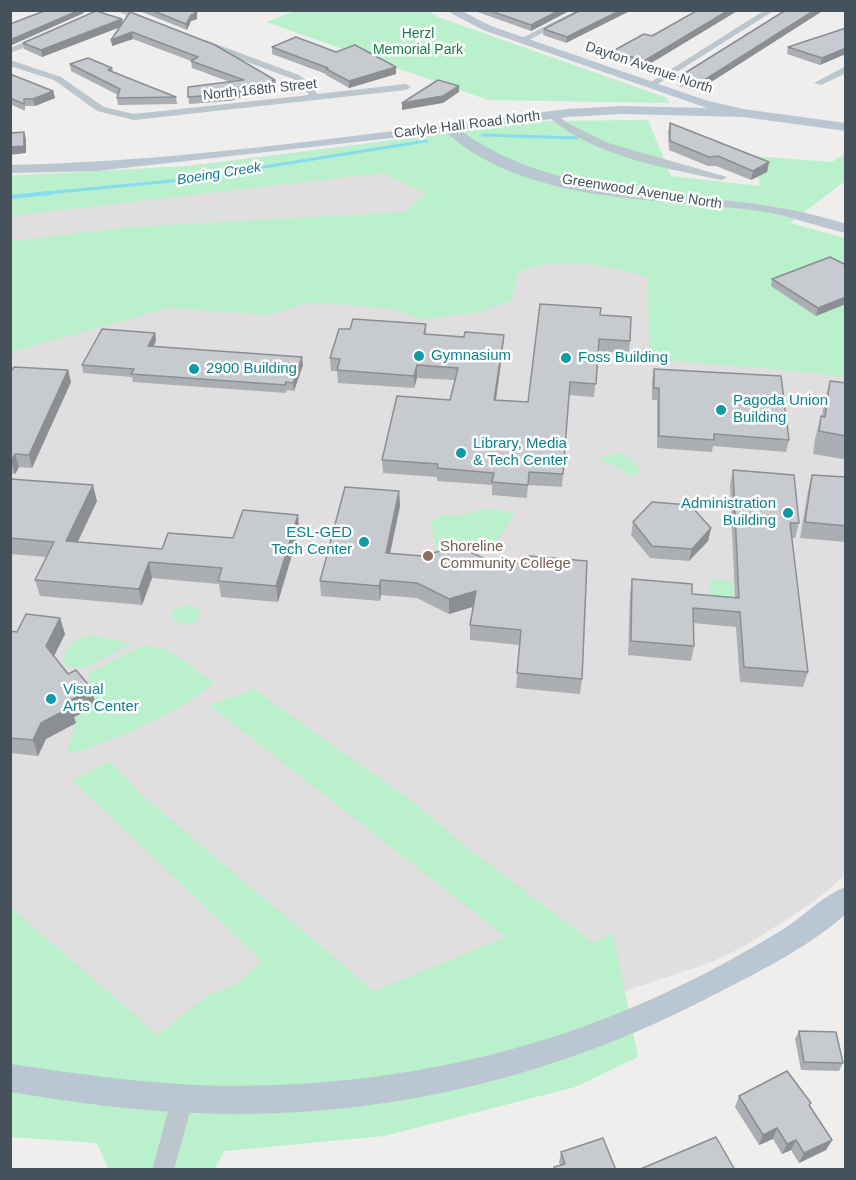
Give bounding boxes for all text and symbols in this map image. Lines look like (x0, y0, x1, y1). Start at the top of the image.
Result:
park label: Herzl Memorial Park (373, 26, 463, 58)
street label: Dayton Avenue North (583, 38, 715, 98)
street label: North 168th Street (202, 76, 318, 104)
street label: Carlyle Hall Road North (393, 108, 541, 142)
water label: Boeing Creek (176, 159, 262, 189)
street label: Greenwood Avenue North (561, 171, 723, 213)
place label: Gymnasium (431, 347, 511, 365)
marker: Gymnasium (412, 349, 426, 363)
place label: Foss Building (578, 349, 668, 367)
marker: Foss Building (559, 351, 573, 365)
place label: 2900 Building (206, 360, 297, 378)
marker: 2900 Building (187, 362, 201, 376)
place label: Pagoda Union Building (733, 392, 828, 427)
marker: Pagoda Union Building (714, 403, 728, 417)
place label: Library, Media & Tech Center (473, 435, 568, 470)
marker: Library, Media & Tech Center (454, 446, 468, 460)
place label: Administration Building (681, 495, 776, 530)
marker: Administration Building (781, 506, 795, 520)
place label: ESL-GED Tech Center (271, 524, 352, 559)
marker: ESL-GED Tech Center (357, 535, 371, 549)
place label: Shoreline Community College (440, 538, 571, 573)
marker: Shoreline Community College (421, 549, 435, 563)
place label: Visual Arts Center (63, 681, 139, 716)
marker: Visual Arts Center (44, 692, 58, 706)

